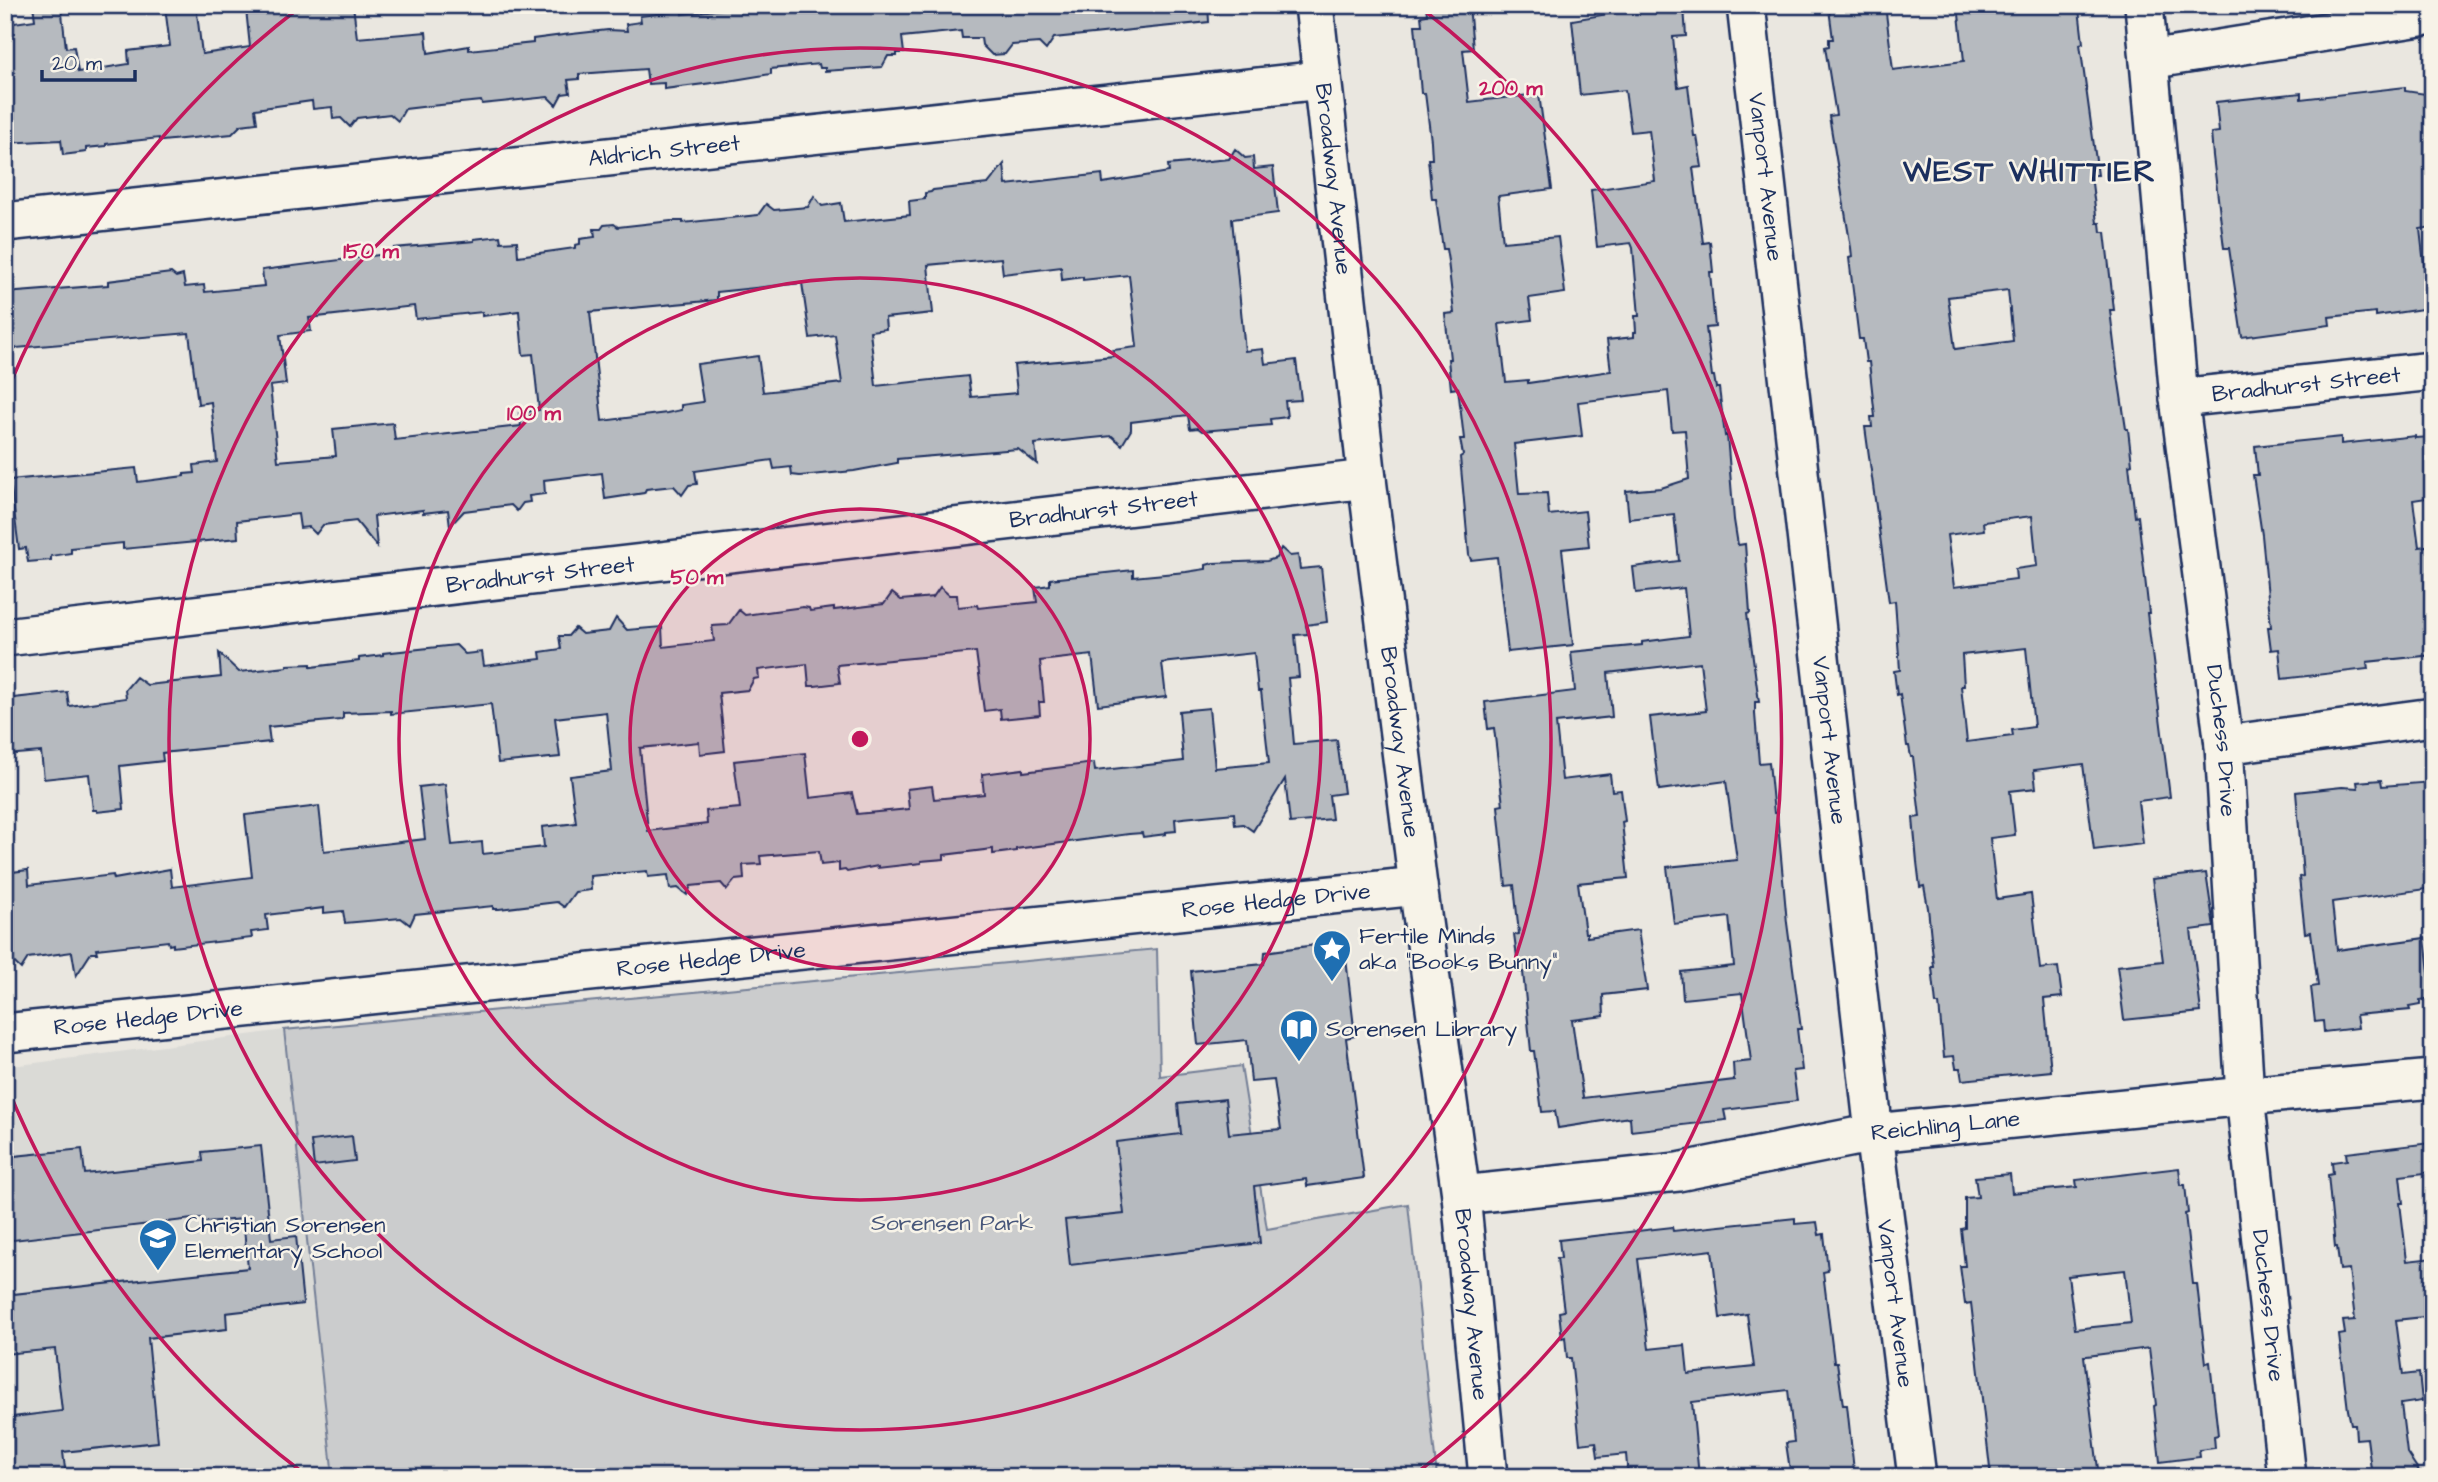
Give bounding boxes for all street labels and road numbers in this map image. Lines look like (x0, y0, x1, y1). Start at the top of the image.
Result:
street label: Broadway Avenue (1307, 82, 1360, 276)
street label: Vanport Avenue (1740, 91, 1791, 263)
street label: Aldrich Street (587, 127, 742, 175)
street label: Bradhurst Street (2210, 358, 2403, 410)
street label: Bradhurst Street (1008, 483, 1200, 536)
street label: Bradhurst Street (444, 548, 637, 602)
street label: Broadway Avenue (1372, 645, 1428, 839)
street label: Vanport Avenue (1804, 654, 1855, 826)
street label: Duchess Drive (2198, 663, 2244, 818)
street label: Rose Hedge Drive (1180, 875, 1372, 926)
street label: Rose Hedge Drive (615, 934, 807, 985)
street label: Rose Hedge Drive (52, 992, 244, 1044)
street label: Reichling Lane (1870, 1103, 2022, 1149)
street label: Broadway Avenue (1446, 1207, 1497, 1402)
street label: Vanport Avenue (1869, 1217, 1922, 1389)
street label: Duchess Drive (2244, 1228, 2292, 1383)

